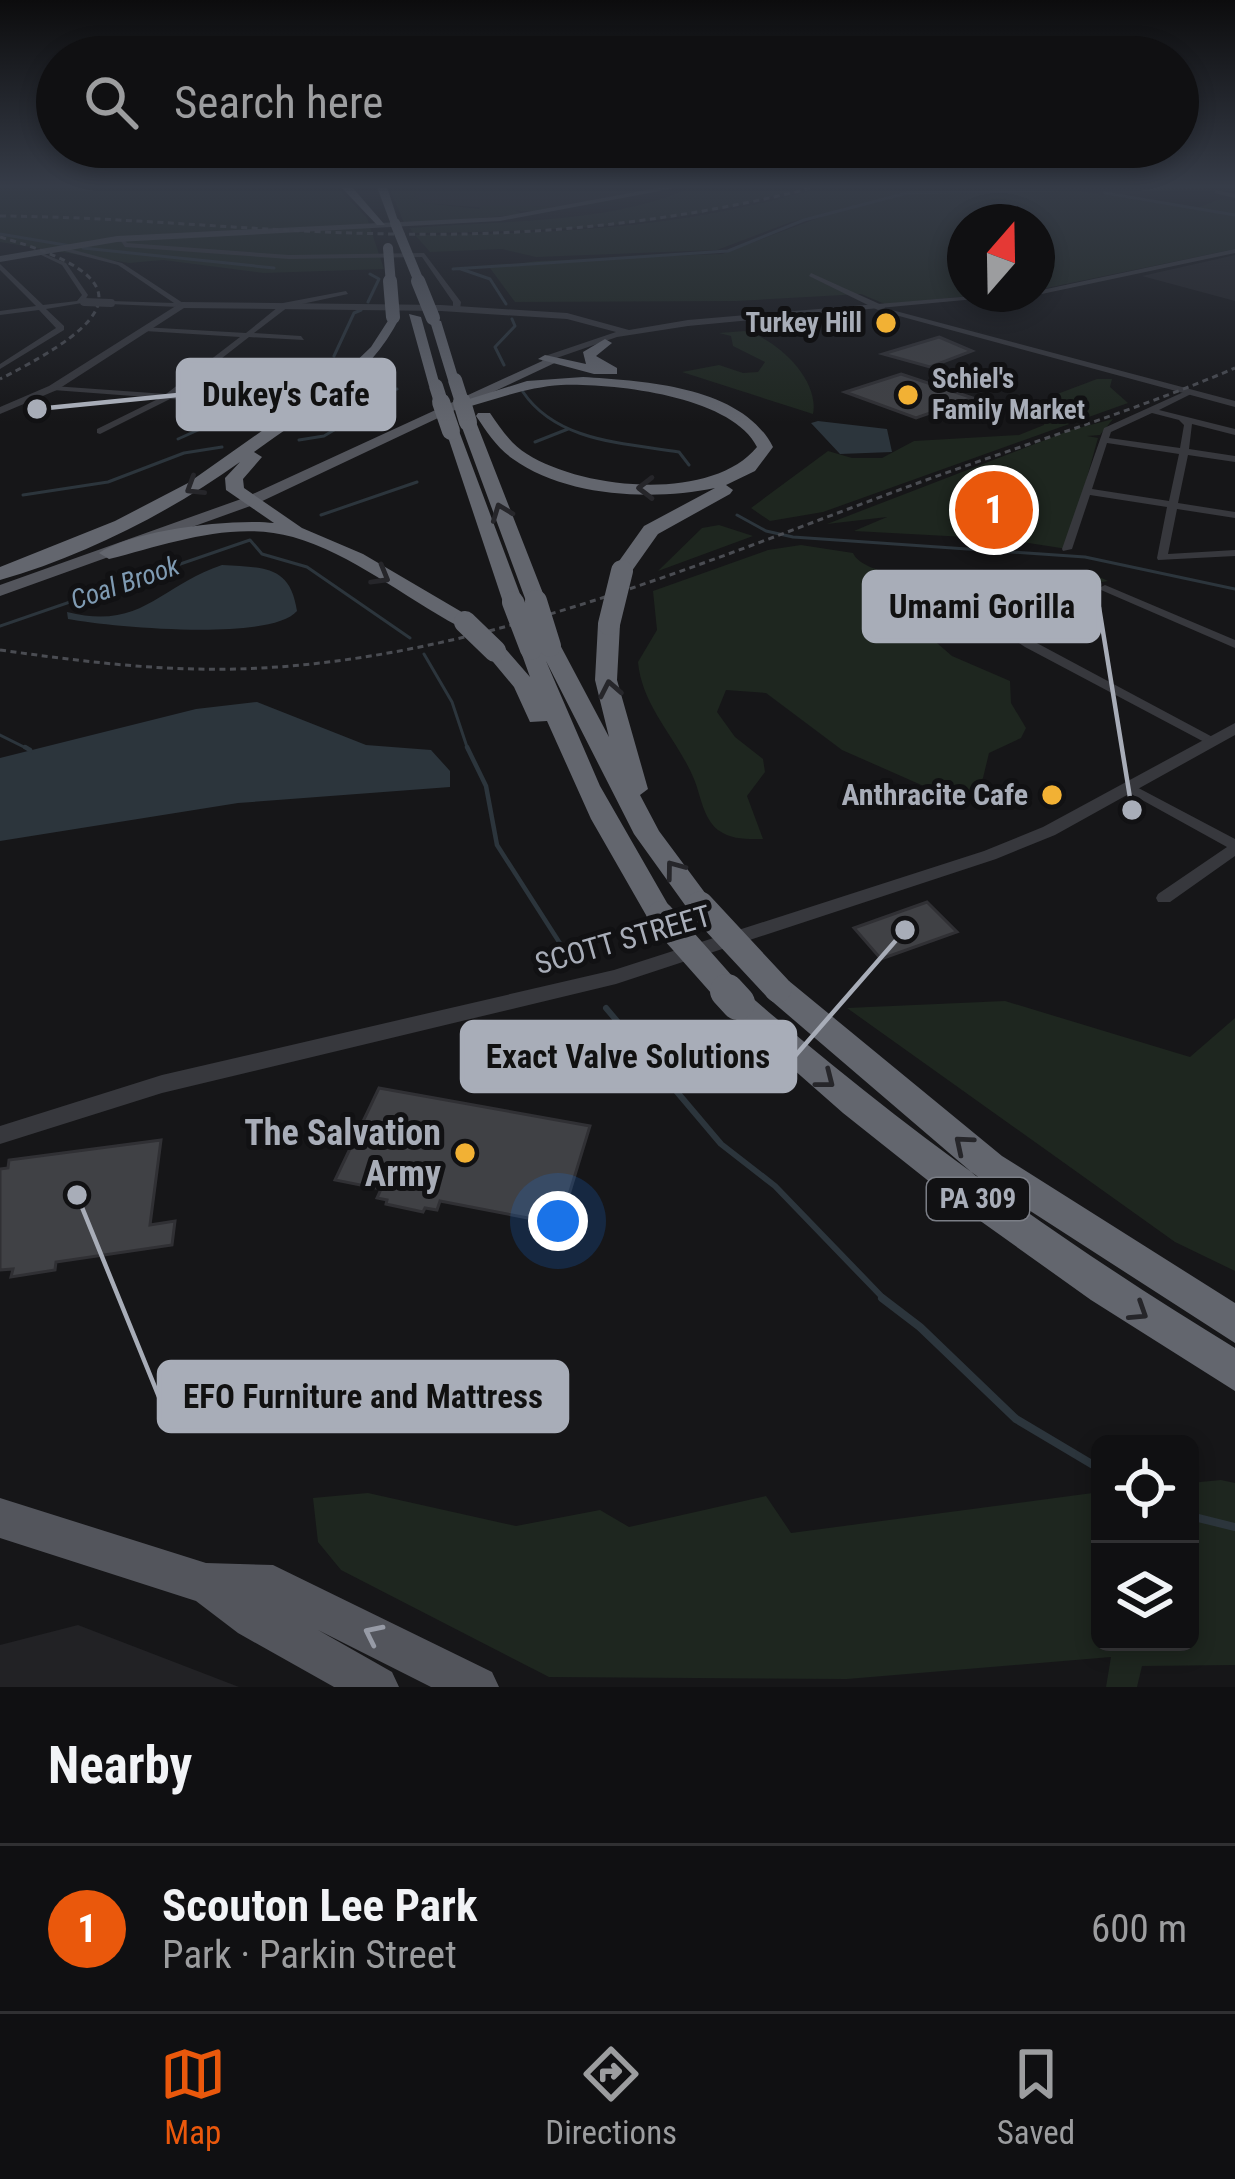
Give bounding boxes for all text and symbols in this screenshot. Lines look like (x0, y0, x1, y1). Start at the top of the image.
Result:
search box (36, 36, 1199, 168)
icon: search (78, 69, 144, 135)
text: Search here (174, 76, 383, 129)
north arrow (947, 204, 1055, 312)
place label: Turkey Hill (745, 307, 862, 339)
marker: Turkey Hill (873, 310, 899, 336)
callout: Dukey's Cafe (178, 360, 394, 429)
place label: Schiel's Family Market (932, 363, 1085, 426)
text: Dukey's Cafe (202, 375, 370, 414)
marker: Schiel's Family Market (895, 382, 921, 408)
pin: 1 (955, 465, 1033, 555)
one-way arrow (185, 473, 207, 495)
one-way arrow (636, 475, 654, 501)
one-way arrow (491, 502, 516, 523)
water label: Coal Brook (66, 549, 185, 616)
one-way arrow (368, 561, 389, 584)
callout: Umami Gorilla (864, 572, 1099, 641)
text: Umami Gorilla (889, 587, 1075, 626)
one-way arrow (598, 679, 624, 699)
place label: Anthracite Cafe (842, 777, 1028, 812)
marker: Anthracite Cafe (1039, 782, 1065, 808)
one-way arrow (666, 861, 688, 883)
street label: SCOTT STREET (531, 898, 715, 981)
callout: Exact Valve Solutions (462, 1022, 795, 1091)
text: Exact Valve Solutions (486, 1037, 770, 1076)
one-way arrow (812, 1066, 834, 1087)
place label: The Salvation Army (244, 1112, 441, 1195)
one-way arrow (955, 1136, 977, 1158)
marker: The Salvation Army (452, 1140, 478, 1166)
road number: PA 309 (927, 1178, 1029, 1220)
your location (528, 1191, 588, 1251)
one-way arrow (1126, 1297, 1148, 1319)
callout: EFO Furniture and Mattress (159, 1362, 567, 1431)
text: EFO Furniture and Mattress (183, 1377, 543, 1416)
map controls (1091, 1435, 1199, 1651)
button: locate (1091, 1435, 1199, 1543)
button: layers (1091, 1543, 1199, 1651)
one-way arrow (363, 1625, 385, 1648)
text: Nearby (48, 1736, 192, 1795)
text: Scouton Lee Park (162, 1879, 477, 1932)
text: 1 (77, 1906, 97, 1952)
text: 600 m (1091, 1906, 1187, 1952)
text: Park · Parkin Street (162, 1932, 457, 1978)
tab: Map (160, 2041, 226, 2152)
tab: Directions (545, 2041, 677, 2152)
tab: Saved (997, 2041, 1075, 2152)

